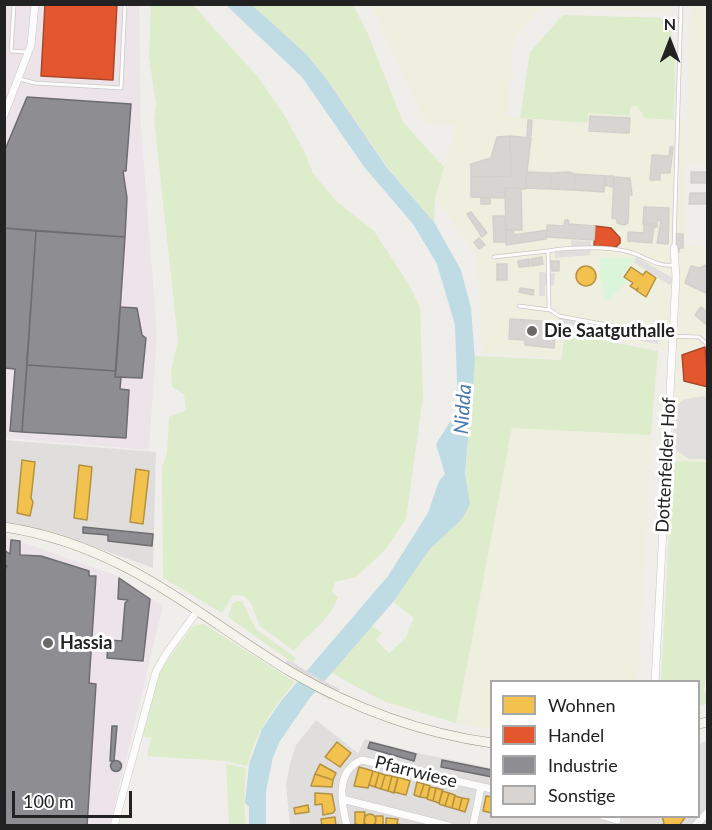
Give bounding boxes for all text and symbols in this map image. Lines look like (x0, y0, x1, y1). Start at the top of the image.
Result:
north arrow (640, 12, 700, 72)
text: N (664, 14, 676, 33)
place label: Die Saatguthalle (544, 320, 675, 342)
marker: Die Saatguthalle (525, 324, 539, 338)
water label: Nidda (449, 383, 477, 435)
street label: Dottenfelder Hof (652, 397, 680, 533)
place label: Hassia (60, 632, 112, 654)
marker: Hassia (41, 636, 55, 650)
legend (490, 680, 700, 818)
text: Wohnen (548, 694, 615, 716)
text: Handel (548, 724, 604, 746)
street label: Pfarrwiese (372, 751, 460, 793)
text: Industrie (548, 754, 618, 776)
scale bar (15, 779, 135, 817)
text: Sonstige (548, 784, 616, 806)
text: 100 m (23, 790, 74, 812)

